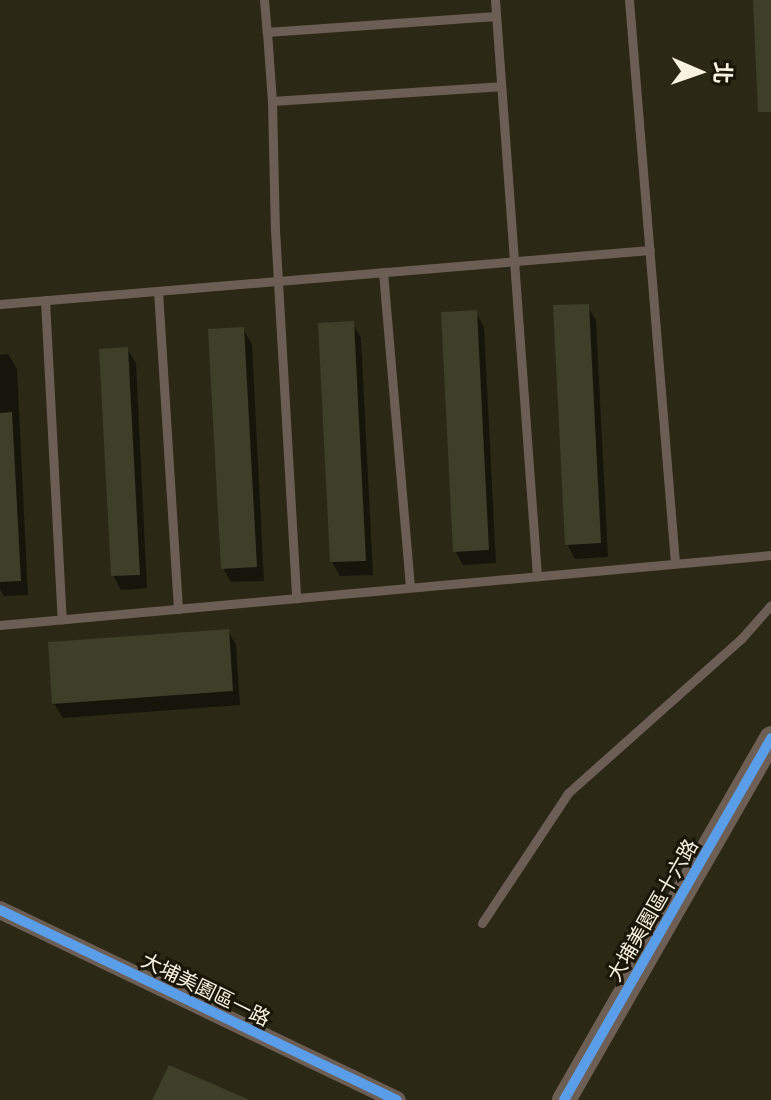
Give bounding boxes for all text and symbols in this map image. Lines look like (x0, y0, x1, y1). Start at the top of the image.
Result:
north arrow (659, 32, 739, 112)
text: 北 (709, 61, 737, 84)
street label: 大埔美園區十六路 (602, 835, 702, 985)
street label: 大埔美園區一路 (138, 948, 274, 1030)

